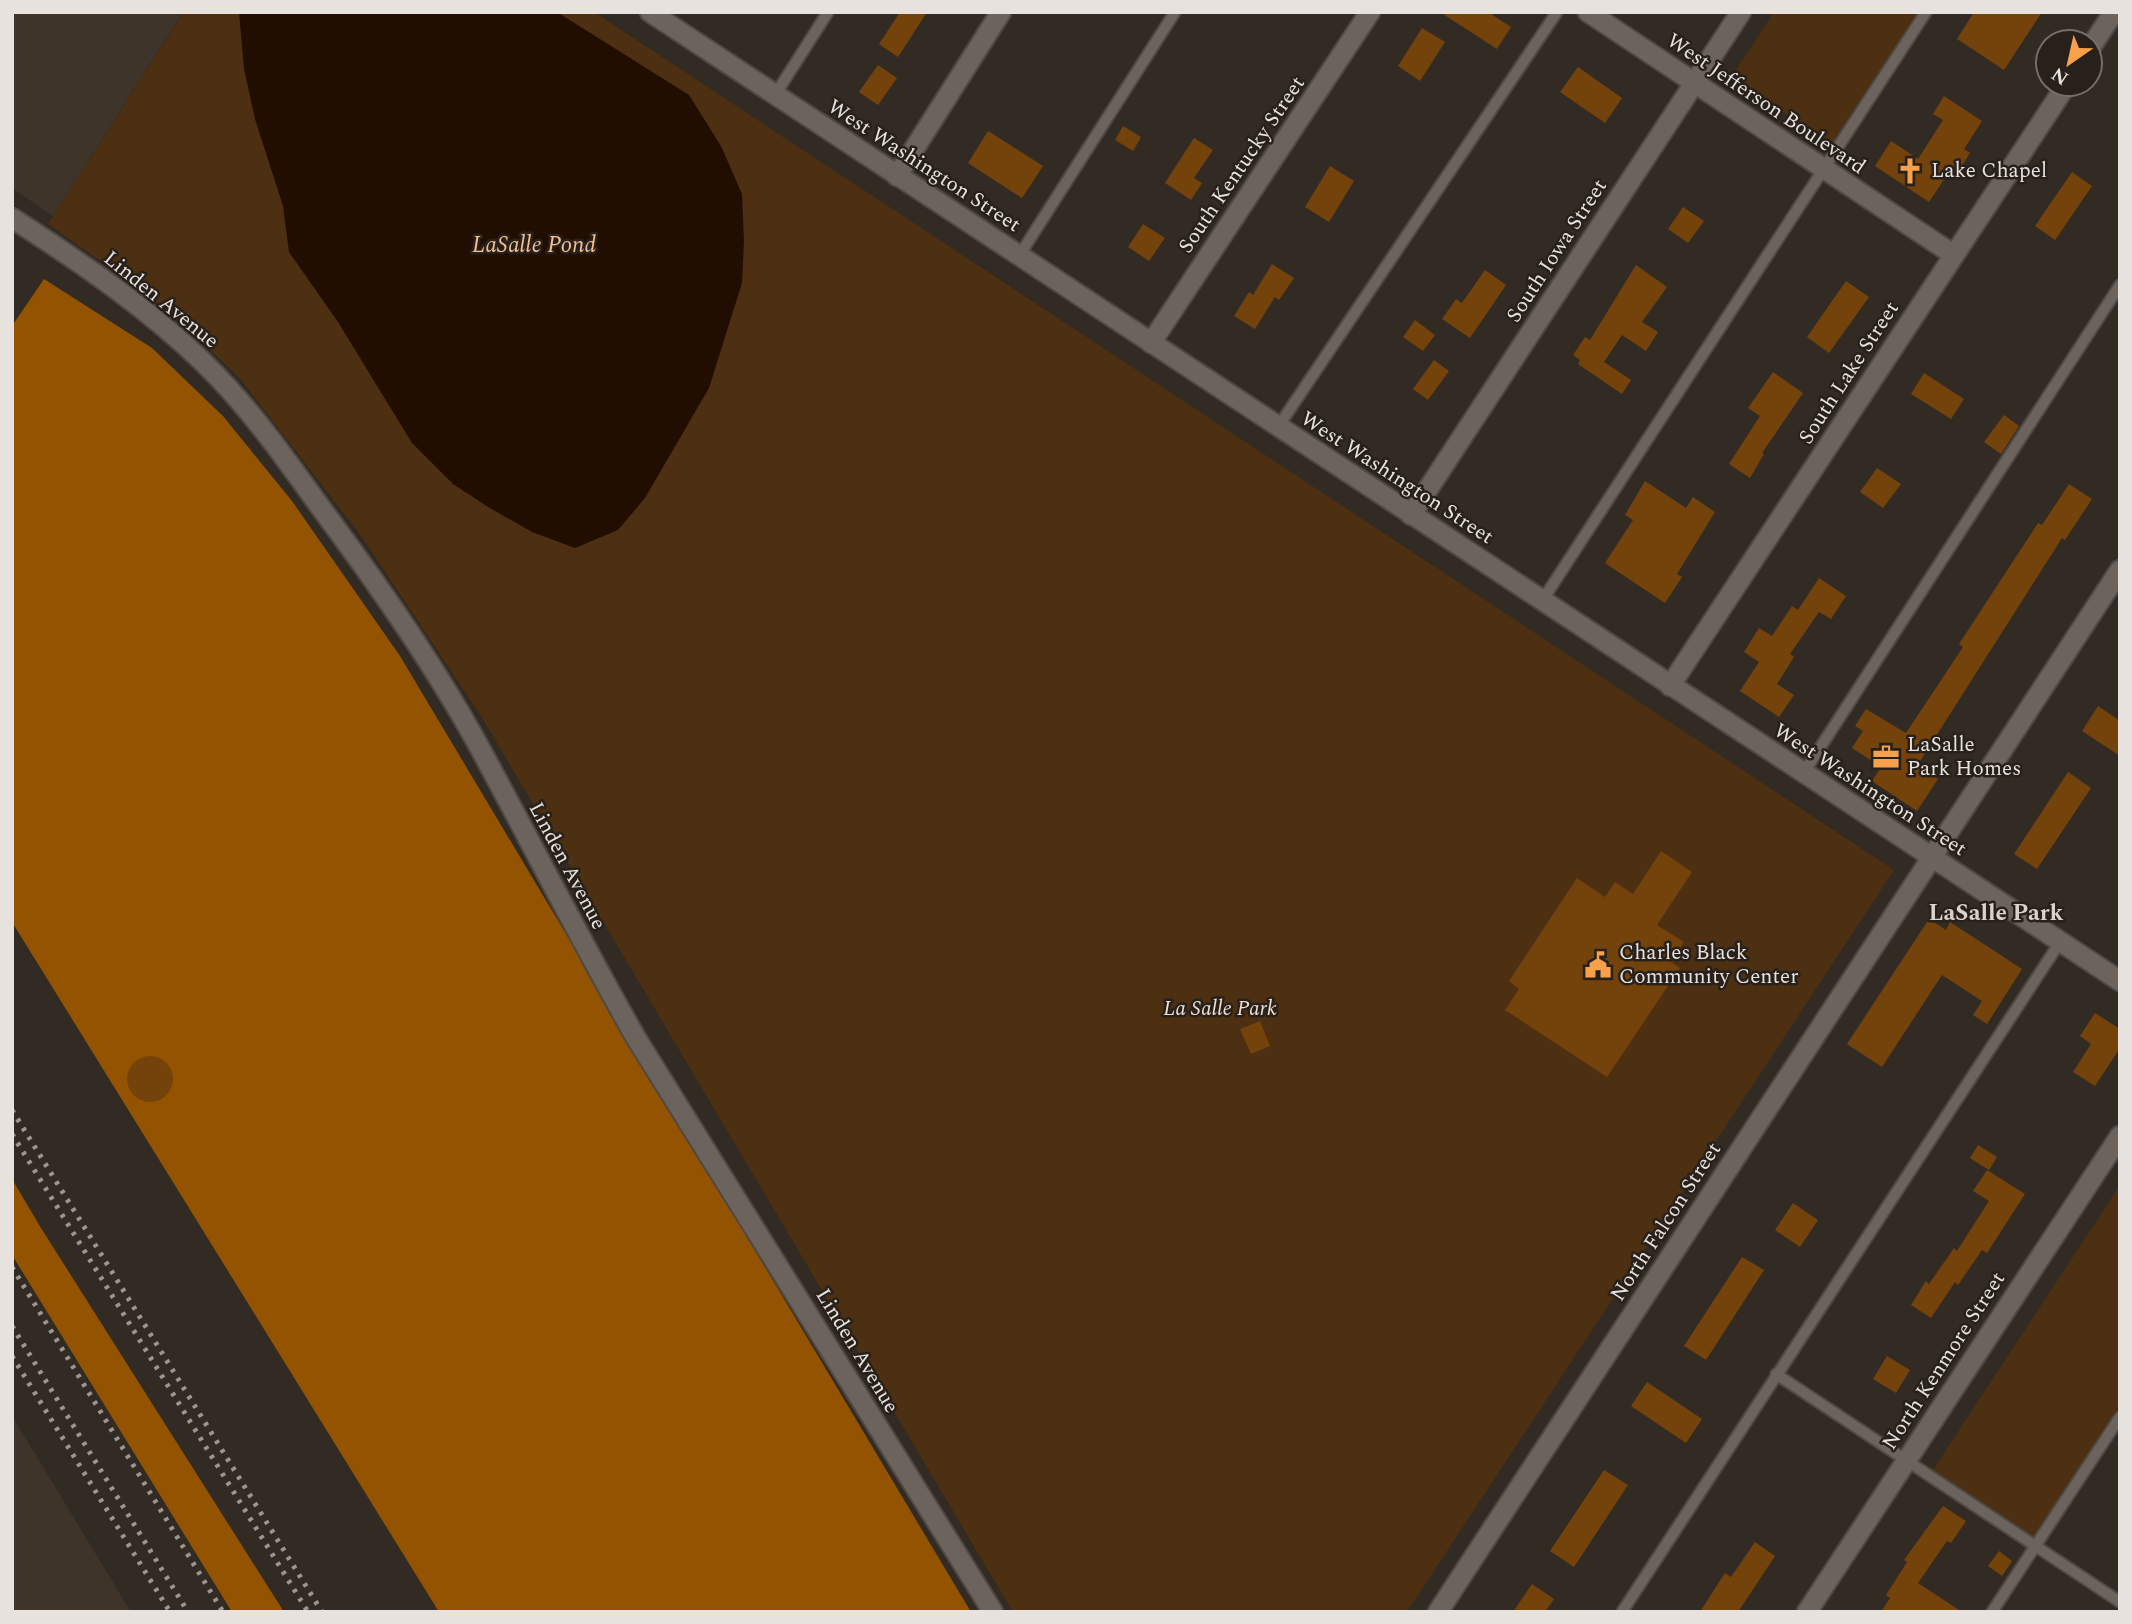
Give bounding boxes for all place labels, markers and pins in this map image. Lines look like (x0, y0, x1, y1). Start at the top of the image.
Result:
place label: Lake Chapel (1931, 155, 2047, 187)
church icon: Lake Chapel (1895, 156, 1925, 186)
place label: LaSalle Park Homes (1907, 729, 2021, 785)
office icon: LaSalle Park Homes (1871, 742, 1901, 772)
place label: Charles Black Community Center (1619, 937, 1799, 993)
public building icon: Charles Black Community Center (1583, 950, 1613, 980)

